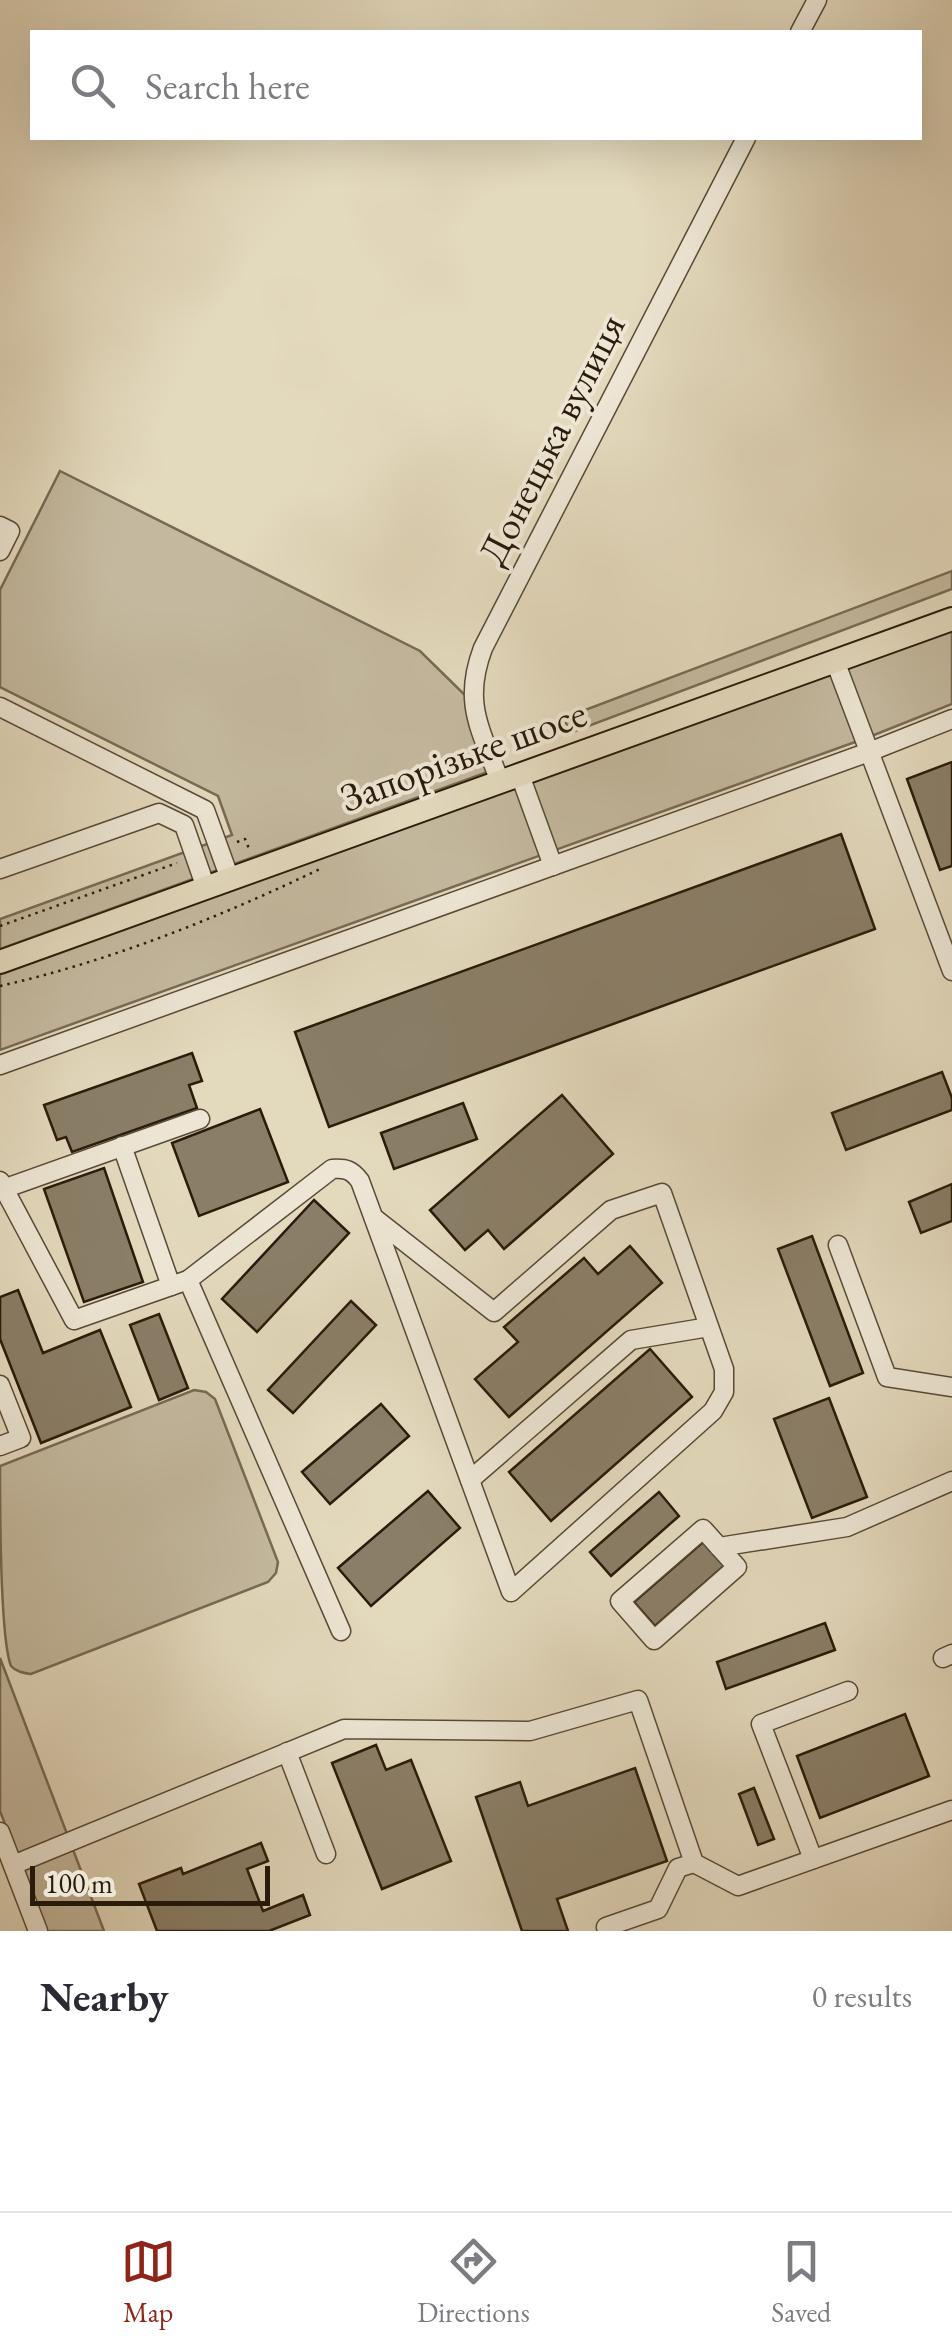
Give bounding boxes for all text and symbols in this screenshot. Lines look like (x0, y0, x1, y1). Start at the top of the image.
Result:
search box (30, 30, 922, 140)
icon: search (65, 58, 120, 113)
text: Search here (145, 61, 310, 110)
street label: Донецька вулиця (465, 305, 637, 573)
street label: Запорізьке шосе (333, 686, 593, 824)
scale bar (30, 1861, 270, 1906)
text: 100 m (45, 1865, 113, 1901)
text: Nearby (40, 1969, 169, 2024)
text: 0 results (812, 1975, 912, 2017)
tab: Map (121, 2234, 176, 2330)
tab: Directions (417, 2234, 530, 2330)
tab: Saved (771, 2234, 831, 2330)

